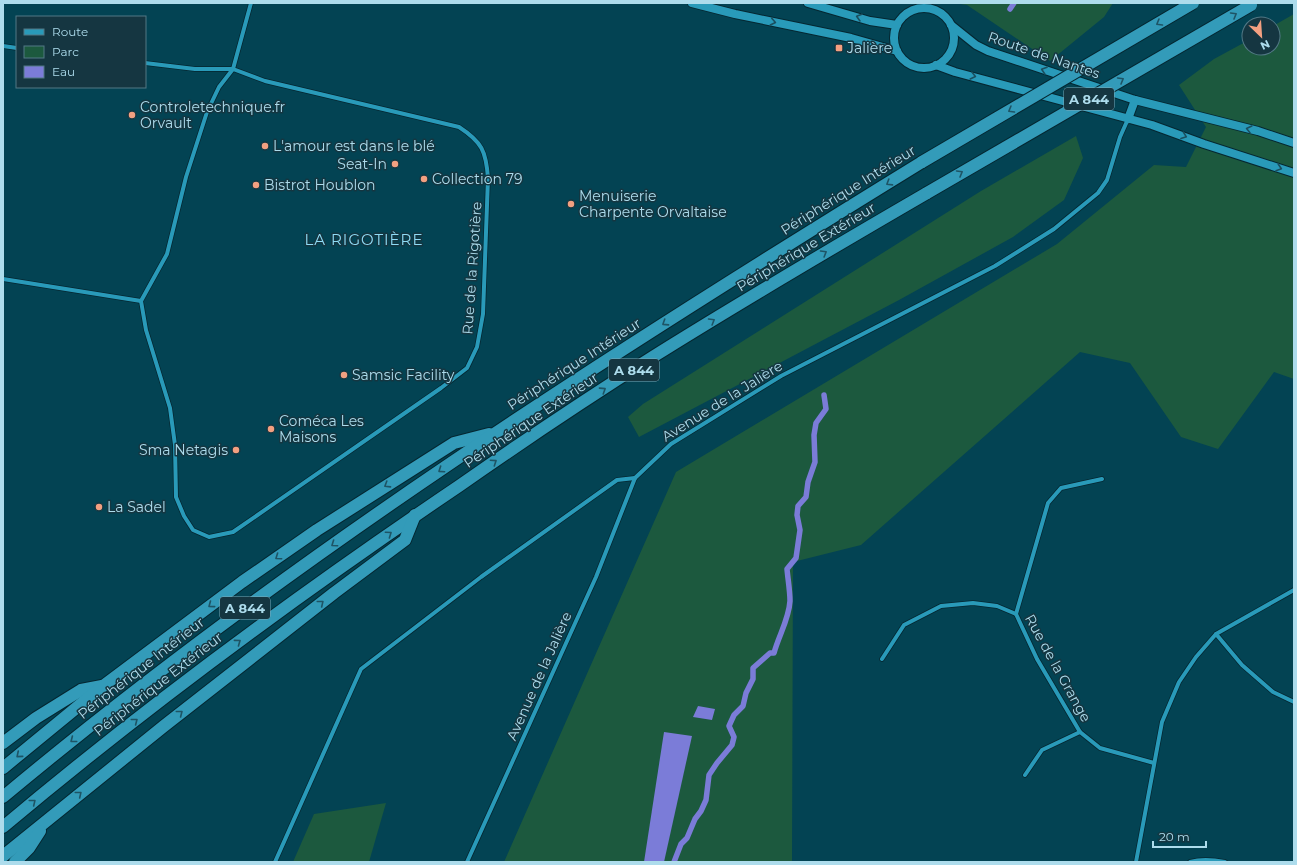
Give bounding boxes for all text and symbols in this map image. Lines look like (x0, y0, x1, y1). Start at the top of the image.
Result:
one-way arrow (1230, 12, 1237, 19)
one-way arrow (855, 13, 862, 22)
legend (16, 16, 146, 88)
north arrow (1241, 16, 1281, 56)
one-way arrow (770, 17, 777, 26)
one-way arrow (1156, 18, 1163, 25)
text: Route (52, 24, 88, 39)
street label: Route de Nantes (986, 27, 1103, 83)
text: N (1258, 37, 1272, 53)
place label: Jalière (846, 39, 892, 57)
marker: Jalière (834, 43, 844, 53)
text: Parc (52, 44, 79, 59)
text: Eau (52, 64, 75, 79)
one-way arrow (1040, 66, 1047, 75)
one-way arrow (970, 72, 977, 80)
one-way arrow (1117, 77, 1124, 84)
road number: A 844 (1064, 88, 1114, 110)
place label: Controletechnique.fr Orvault (140, 98, 285, 132)
one-way arrow (1008, 105, 1015, 112)
marker: Controletechnique.fr Orvault (127, 110, 137, 120)
one-way arrow (1246, 125, 1253, 134)
one-way arrow (1180, 132, 1187, 140)
place label: L'amour est dans le blé (273, 137, 435, 155)
marker: L'amour est dans le blé (260, 141, 270, 151)
street label: Périphérique Intérieur (777, 141, 919, 239)
place label: Seat-In (337, 155, 387, 173)
marker: Seat-In (390, 159, 400, 169)
one-way arrow (1275, 164, 1282, 172)
place label: Collection 79 (432, 170, 522, 188)
one-way arrow (956, 171, 963, 178)
marker: Collection 79 (419, 174, 429, 184)
place label: Bistrot Houblon (264, 176, 375, 194)
one-way arrow (886, 178, 893, 185)
marker: Bistrot Houblon (251, 180, 261, 190)
place label: Menuiserie Charpente Orvaltaise (579, 187, 727, 221)
street label: Périphérique Extérieur (733, 198, 879, 296)
marker: Menuiserie Charpente Orvaltaise (566, 199, 576, 209)
street label: Rue de la Rigotière (458, 201, 486, 335)
district label: LA RIGOTIÈRE (305, 230, 423, 249)
one-way arrow (820, 251, 827, 258)
street label: Périphérique Intérieur (504, 314, 644, 414)
one-way arrow (662, 318, 669, 326)
one-way arrow (708, 318, 715, 325)
street label: Avenue de la Jalière (658, 357, 786, 445)
road number: A 844 (609, 359, 659, 381)
place label: Samsic Facility (352, 366, 455, 384)
street label: Périphérique Extérieur (460, 368, 602, 472)
marker: Samsic Facility (339, 370, 349, 380)
one-way arrow (598, 388, 605, 395)
place label: Coméca Les Maisons (279, 412, 364, 446)
marker: Coméca Les Maisons (266, 424, 276, 434)
place label: Sma Netagis (139, 441, 228, 459)
marker: Sma Netagis (231, 445, 241, 455)
one-way arrow (490, 459, 497, 467)
one-way arrow (438, 465, 445, 473)
one-way arrow (384, 480, 391, 488)
place label: La Sadel (107, 498, 166, 516)
marker: La Sadel (94, 502, 104, 512)
one-way arrow (385, 531, 392, 539)
one-way arrow (331, 539, 338, 547)
one-way arrow (275, 552, 282, 559)
road number: A 844 (220, 597, 270, 619)
one-way arrow (208, 600, 215, 607)
one-way arrow (317, 601, 324, 608)
street label: Avenue de la Jalière (503, 609, 575, 743)
street label: Rue de la Grange (1021, 611, 1095, 725)
street label: Périphérique Intérieur (74, 613, 208, 723)
street label: Périphérique Extérieur (90, 628, 226, 740)
one-way arrow (234, 639, 241, 647)
one-way arrow (176, 711, 183, 718)
one-way arrow (130, 719, 137, 726)
one-way arrow (71, 735, 78, 742)
one-way arrow (16, 750, 23, 757)
one-way arrow (74, 792, 81, 799)
one-way arrow (28, 800, 36, 807)
scale bar (1153, 823, 1206, 849)
text: 20 m (1159, 829, 1190, 844)

